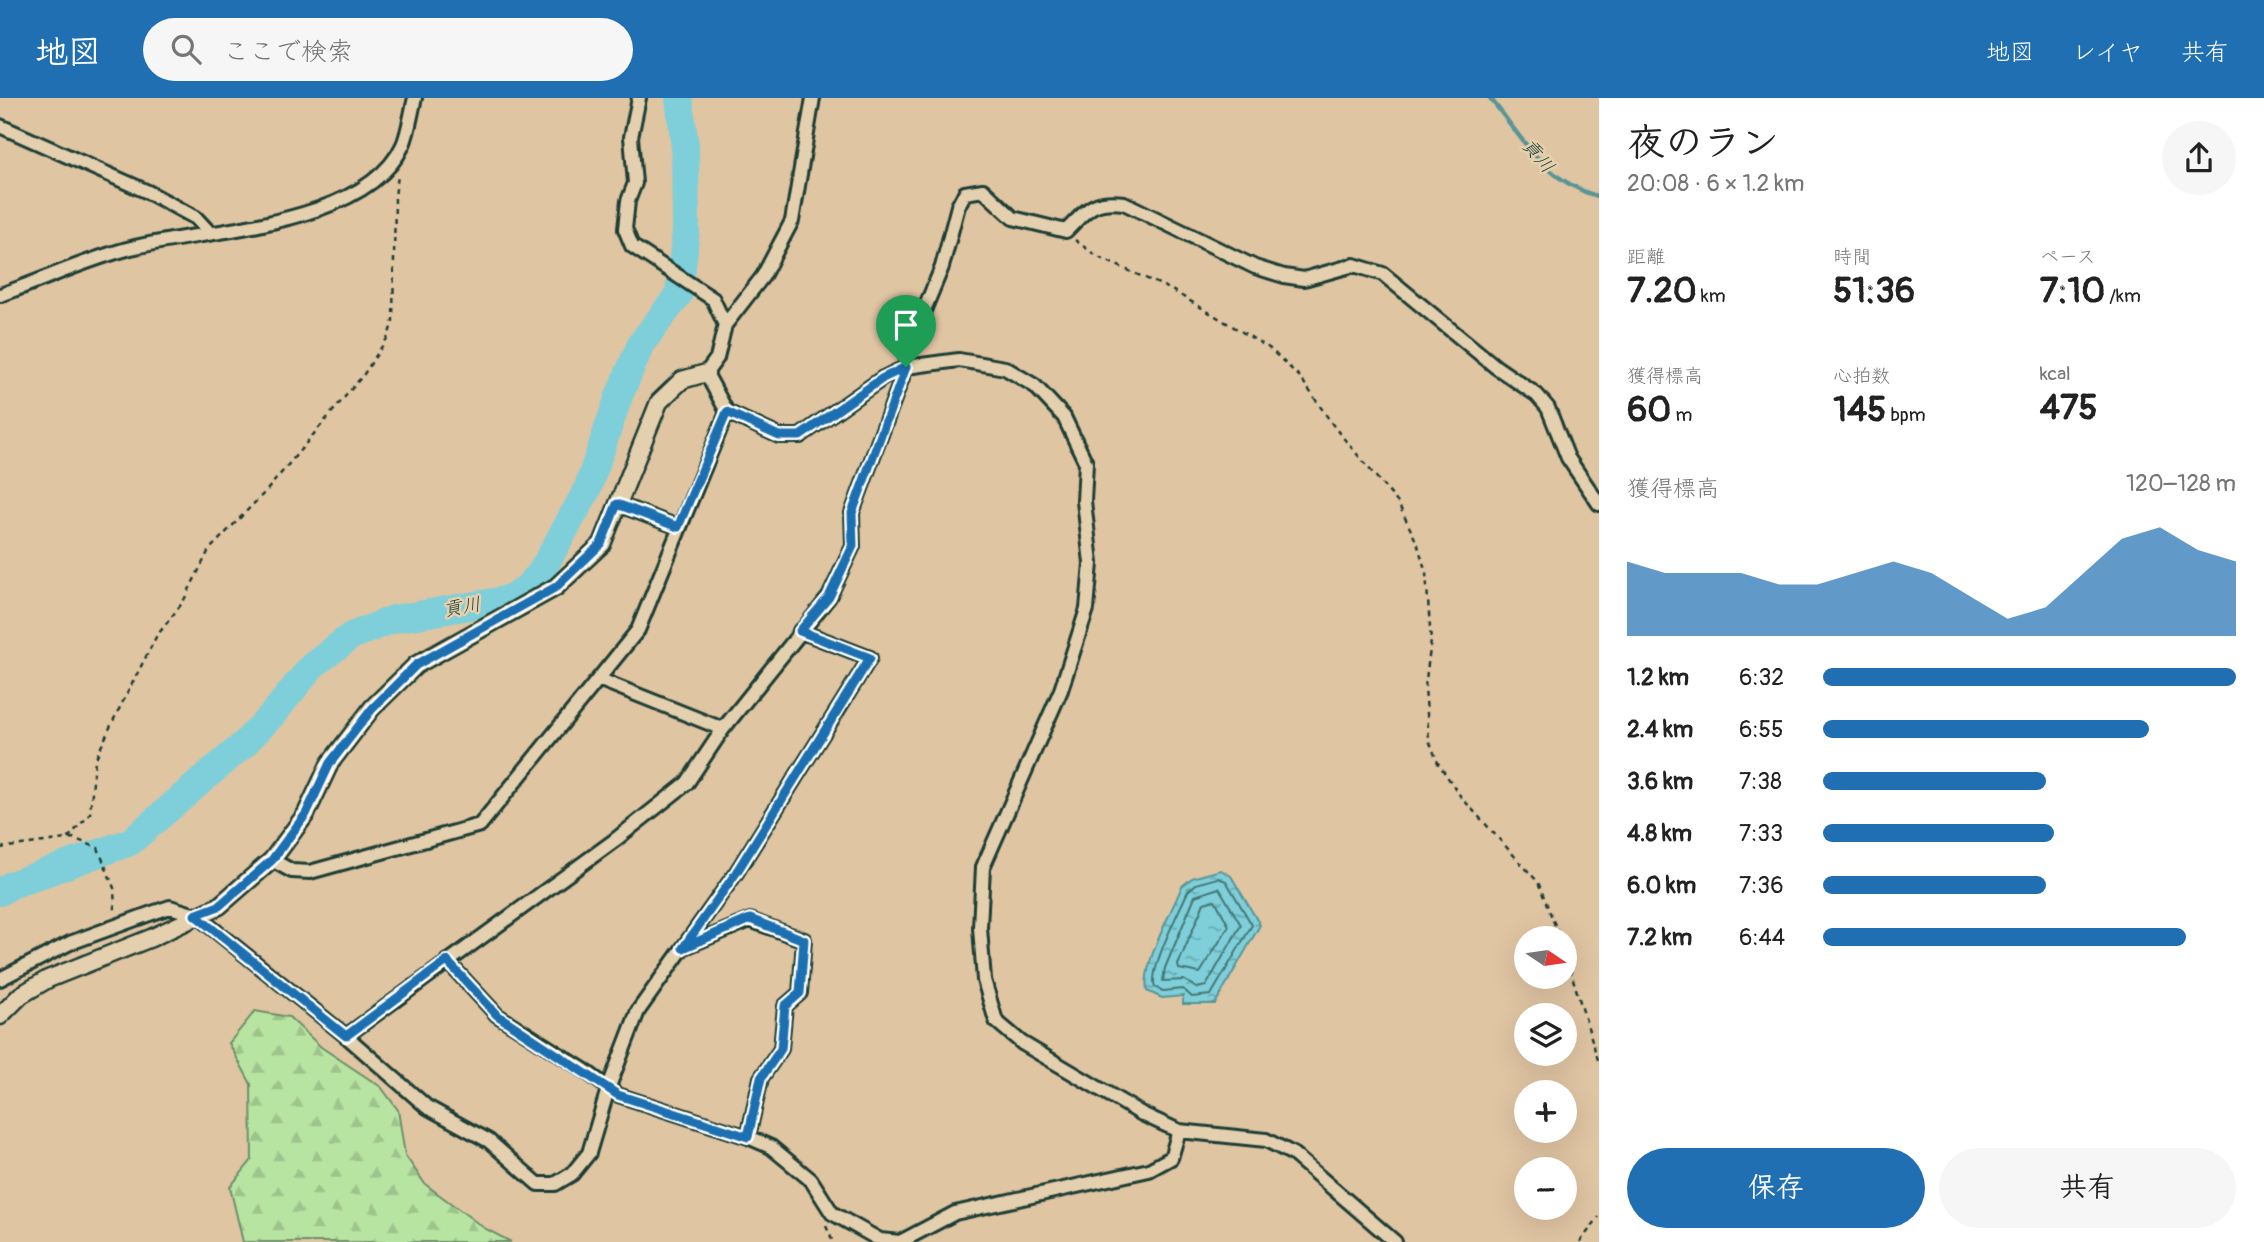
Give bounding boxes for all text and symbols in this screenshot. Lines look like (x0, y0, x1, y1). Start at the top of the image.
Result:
search box (143, 18, 633, 81)
icon: search (167, 30, 205, 68)
text: 地図 (35, 32, 101, 73)
text: ここで検索 (223, 36, 353, 68)
text: 地図 (1986, 38, 2034, 67)
text: レイヤ (2072, 38, 2143, 67)
text: 共有 (2181, 38, 2229, 67)
text: 夜のラン (1627, 119, 1779, 167)
button: share (2162, 121, 2236, 195)
water label: 貢川 (1516, 134, 1560, 178)
text: 20:08 · 6 × 1.2 km (1627, 169, 1804, 198)
text: 距離 (1627, 245, 1665, 269)
text: 時間 (1833, 245, 1871, 269)
text: ペース (2040, 245, 2096, 269)
text: 7.20 (1627, 269, 1697, 313)
text: 51:36 (1833, 269, 1915, 313)
text: 7:10 (2040, 269, 2105, 313)
text: km (1697, 284, 1726, 308)
text: /km (2105, 284, 2141, 308)
pin (876, 295, 936, 367)
icon: arrive (887, 306, 925, 344)
text: kcal (2040, 362, 2071, 386)
text: 獲得標高 (1627, 364, 1703, 388)
text: 心拍数 (1833, 364, 1890, 388)
text: 475 (2040, 386, 2097, 430)
text: 60 (1627, 388, 1671, 432)
text: 145 (1833, 388, 1886, 432)
text: m (1671, 403, 1692, 427)
text: bpm (1886, 403, 1926, 427)
text: 120–128 m (2126, 469, 2236, 498)
text: 獲得標高 (1627, 474, 1719, 503)
water label: 貢川 (441, 592, 483, 622)
text: 1.2 km (1627, 663, 1689, 692)
text: 6:32 (1739, 663, 1784, 692)
text: 2.4 km (1627, 715, 1693, 744)
text: 6:55 (1739, 715, 1783, 744)
text: 3.6 km (1627, 767, 1693, 796)
text: 7:38 (1739, 767, 1782, 796)
text: 4.8 km (1627, 819, 1692, 848)
text: 7:33 (1739, 819, 1783, 848)
text: 6.0 km (1627, 871, 1696, 900)
text: 7:36 (1739, 871, 1784, 900)
text: 7.2 km (1627, 923, 1692, 952)
text: 6:44 (1739, 923, 1785, 952)
north arrow (1514, 926, 1577, 989)
map controls (1514, 926, 1577, 1220)
button: layers (1514, 1003, 1577, 1066)
button: + (1514, 1080, 1577, 1143)
button: 保存 (1627, 1148, 1925, 1228)
button: 共有 (1939, 1148, 2236, 1228)
button: − (1514, 1157, 1577, 1220)

